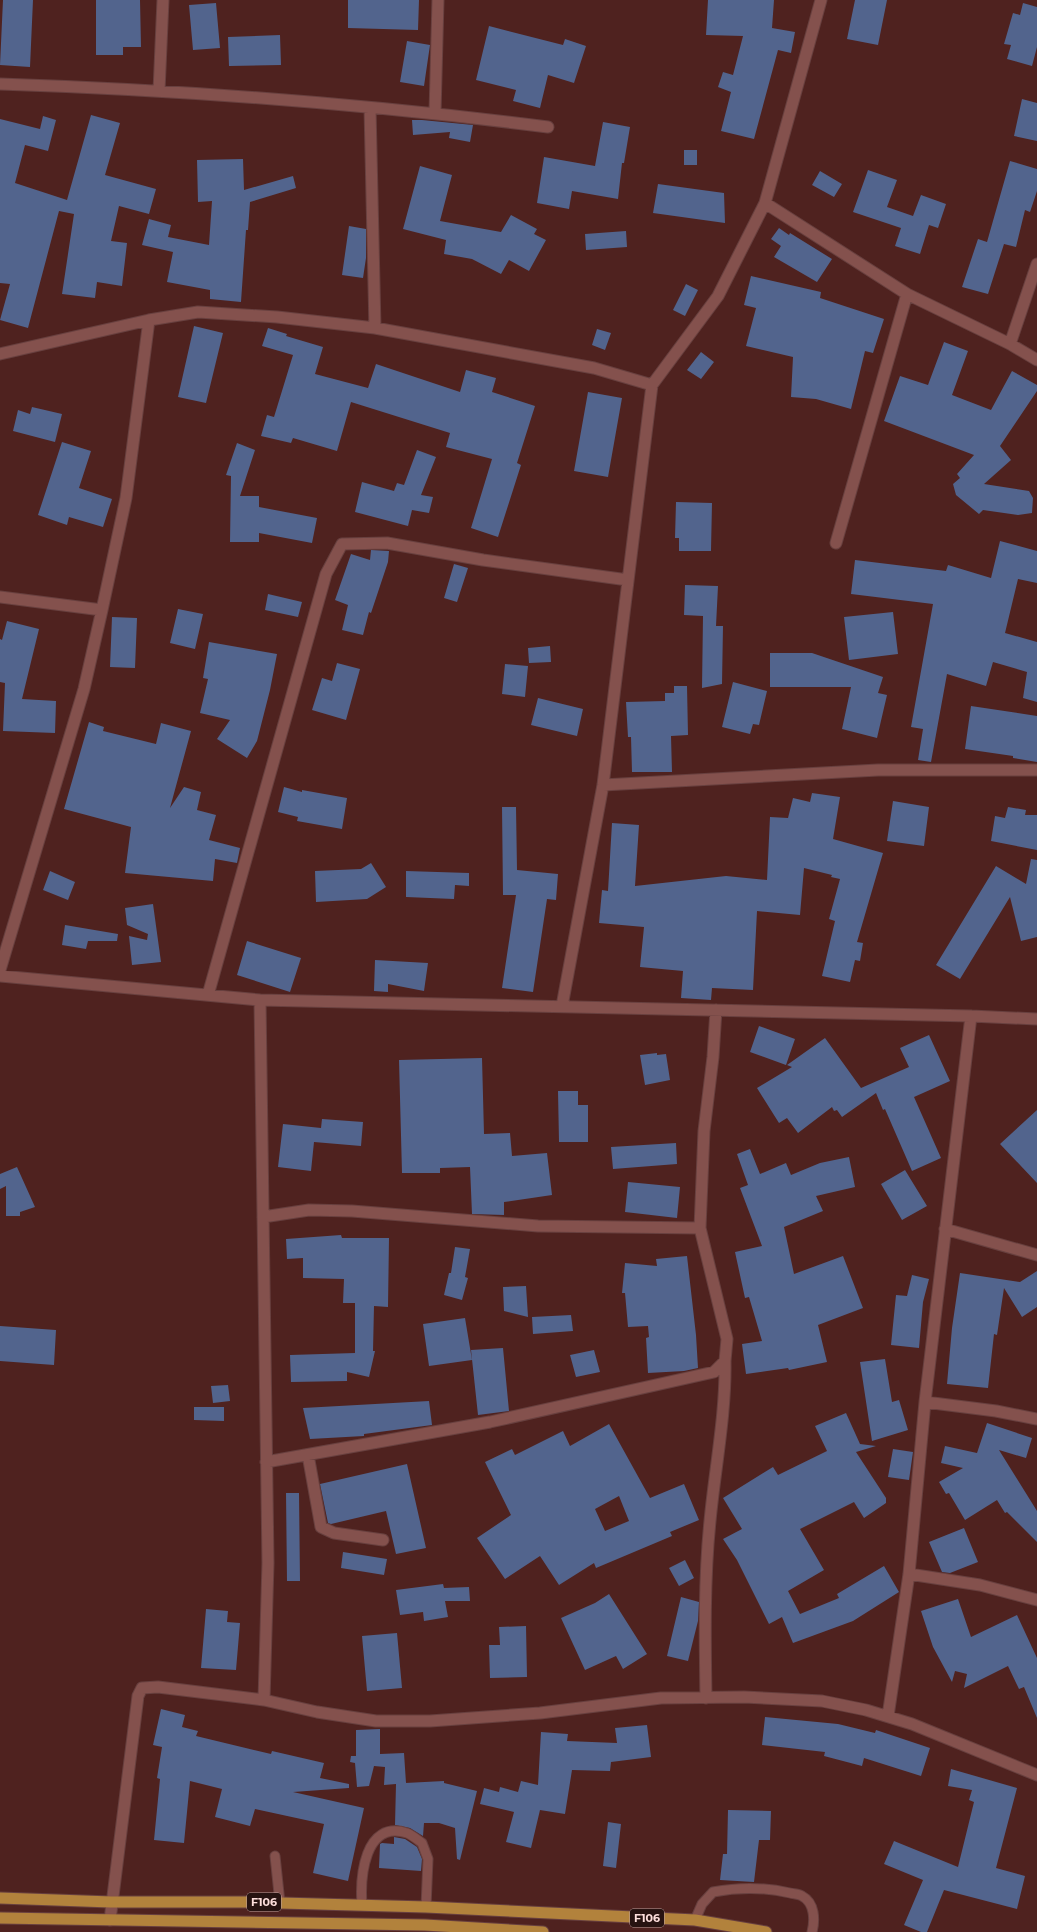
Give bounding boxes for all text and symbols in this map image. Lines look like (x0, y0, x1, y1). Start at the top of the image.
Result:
road number: F106 (247, 1893, 281, 1911)
road number: F106 (630, 1909, 664, 1927)

